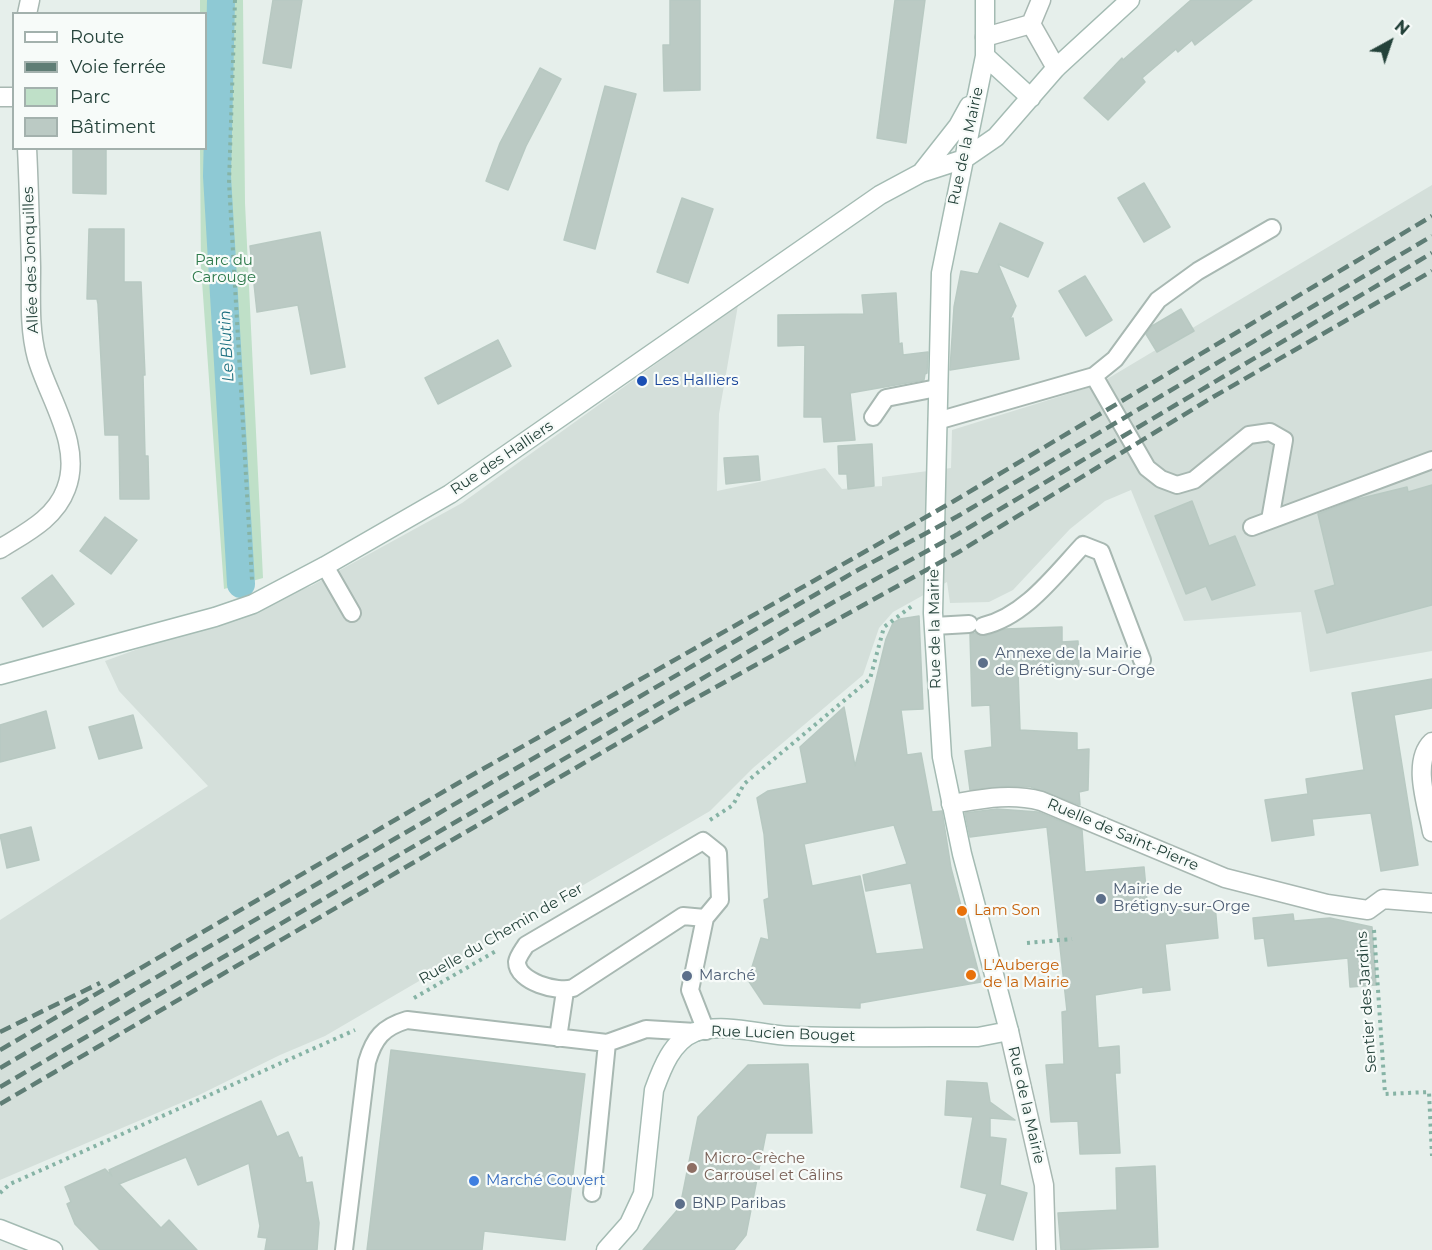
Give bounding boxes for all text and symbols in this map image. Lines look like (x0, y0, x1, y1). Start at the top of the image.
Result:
legend (12, 12, 207, 150)
north arrow (1360, 12, 1420, 72)
text: N (1391, 16, 1413, 39)
text: Route (70, 26, 124, 48)
text: Voie ferrée (70, 56, 166, 78)
street label: Rue de la Mairie (945, 85, 987, 207)
text: Parc (70, 86, 110, 108)
text: Bâtiment (70, 116, 156, 138)
street label: Allée des Jonquilles (19, 186, 43, 334)
park label: Parc du Carouge (192, 252, 256, 287)
water label: Le Blutin (216, 310, 238, 382)
place label: Les Halliers (654, 372, 739, 390)
marker: Les Halliers (635, 374, 649, 388)
street label: Rue des Halliers (447, 417, 557, 499)
street label: Rue de la Mairie (925, 569, 945, 689)
place label: Annexe de la Mairie de Brétigny-sur-Orge (995, 645, 1155, 680)
marker: Annexe de la Mairie de Brétigny-sur-Orge (976, 656, 990, 670)
street label: Ruelle de Saint-Pierre (1045, 795, 1201, 875)
street label: Ruelle du Chemin de Fer (416, 880, 586, 988)
place label: Mairie de Brétigny-sur-Orge (1113, 881, 1250, 916)
marker: Mairie de Brétigny-sur-Orge (1094, 892, 1108, 906)
place label: Lam Son (974, 902, 1040, 920)
marker: Lam Son (955, 904, 969, 918)
street label: Sentier des Jardins (1353, 931, 1381, 1073)
place label: L'Auberge de la Mairie (983, 957, 1069, 992)
place label: Marché (699, 967, 756, 985)
marker: L'Auberge de la Mairie (964, 968, 978, 982)
marker: Marché (680, 969, 694, 983)
street label: Rue Lucien Bouget (711, 1022, 855, 1046)
street label: Rue de la Mairie (1004, 1044, 1048, 1166)
place label: Micro-Crèche Carrousel et Câlins (704, 1150, 843, 1185)
marker: Micro-Crèche Carrousel et Câlins (685, 1161, 699, 1175)
place label: Marché Couvert (486, 1172, 606, 1190)
marker: Marché Couvert (467, 1174, 481, 1188)
place label: BNP Paribas (692, 1195, 786, 1213)
marker: BNP Paribas (673, 1197, 687, 1211)

